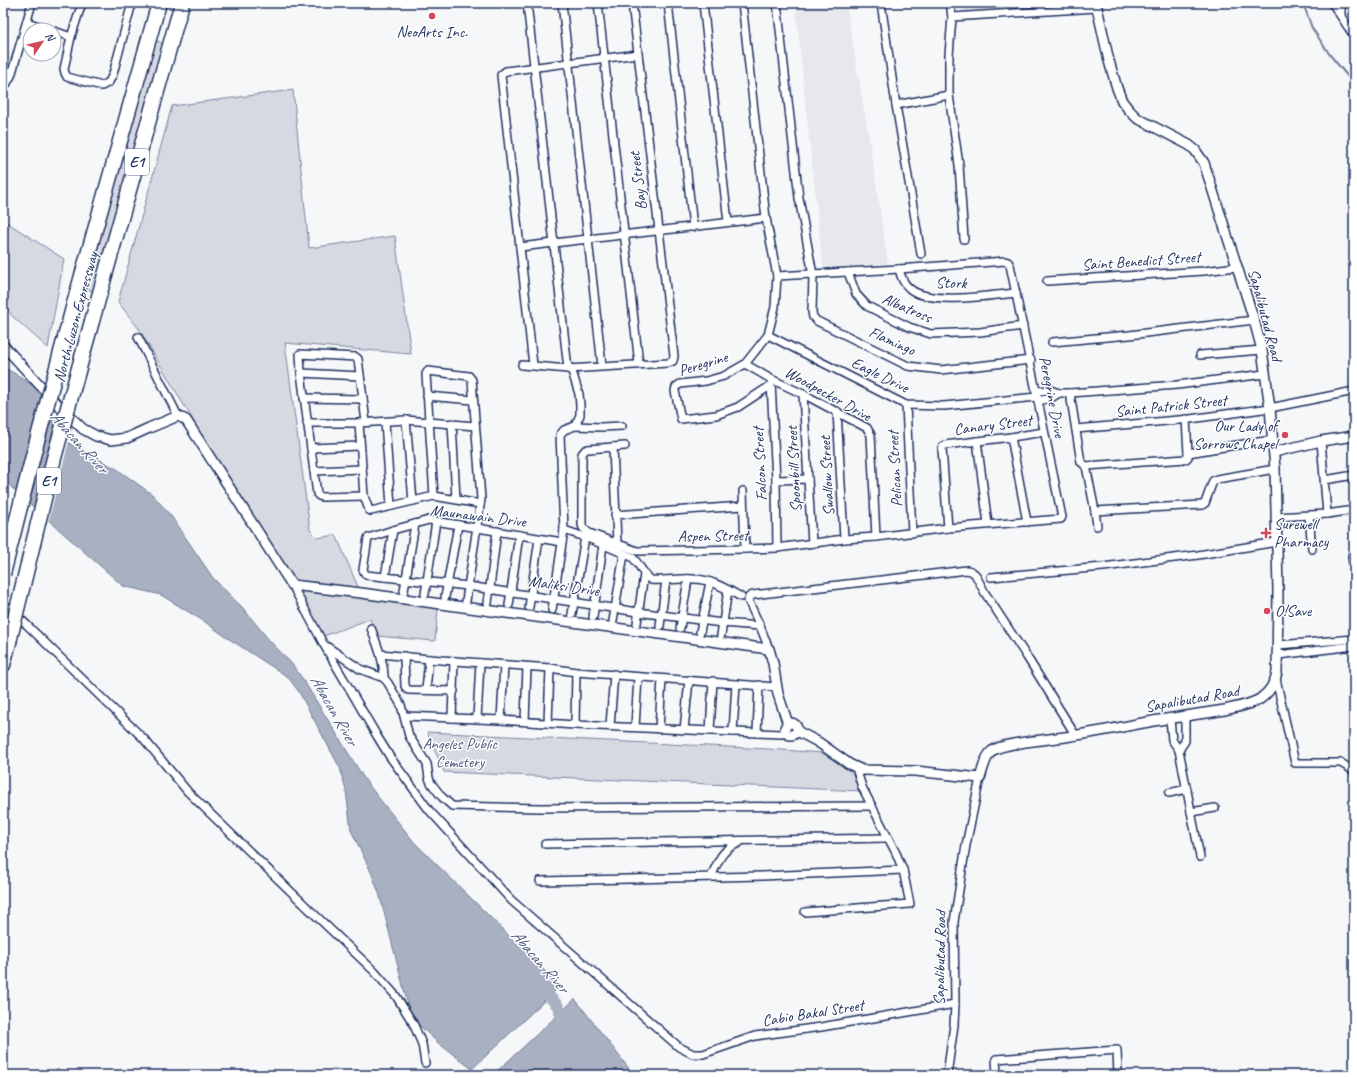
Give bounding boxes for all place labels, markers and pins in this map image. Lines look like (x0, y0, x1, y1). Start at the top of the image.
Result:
marker: NeoArts Inc. (427, 11, 437, 21)
place label: NeoArts Inc. (396, 22, 468, 42)
place label: Our Lady of Sorrows Chapel (1193, 416, 1280, 454)
marker: Our Lady of Sorrows Chapel (1280, 430, 1290, 440)
place label: Surewell Pharmacy (1274, 514, 1330, 552)
marker: Surewell Pharmacy (1261, 528, 1271, 538)
place label: O!Save (1275, 601, 1313, 621)
marker: O!Save (1262, 606, 1272, 616)

